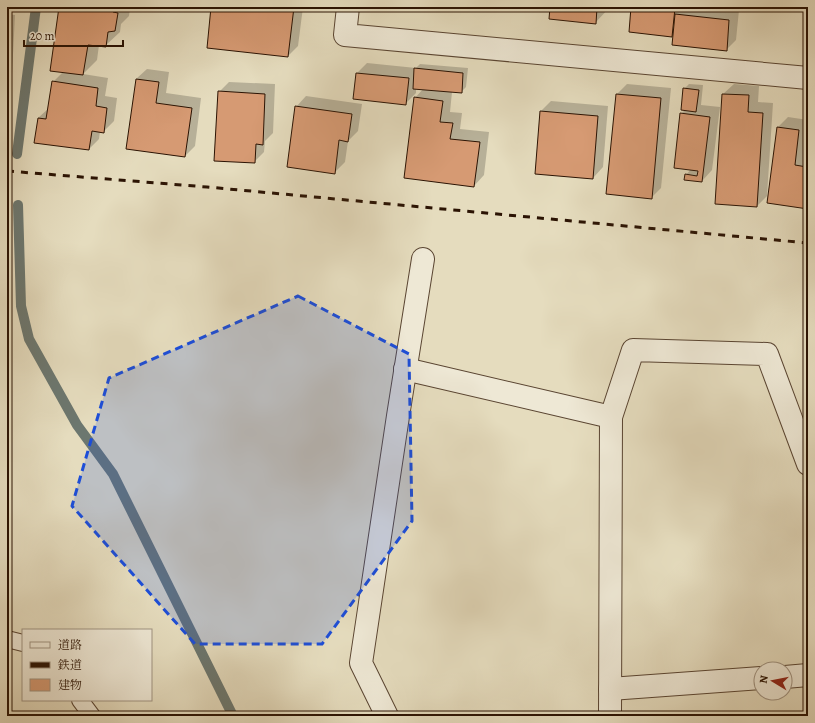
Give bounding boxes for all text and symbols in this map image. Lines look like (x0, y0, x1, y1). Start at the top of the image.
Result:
scale bar (24, 22, 123, 48)
text: 20 m (30, 28, 54, 44)
legend (22, 629, 152, 701)
text: 道路 (58, 637, 82, 653)
text: 鉄道 (57, 657, 82, 673)
north arrow (753, 661, 793, 701)
text: N (756, 674, 772, 685)
text: 建物 (58, 677, 82, 693)

